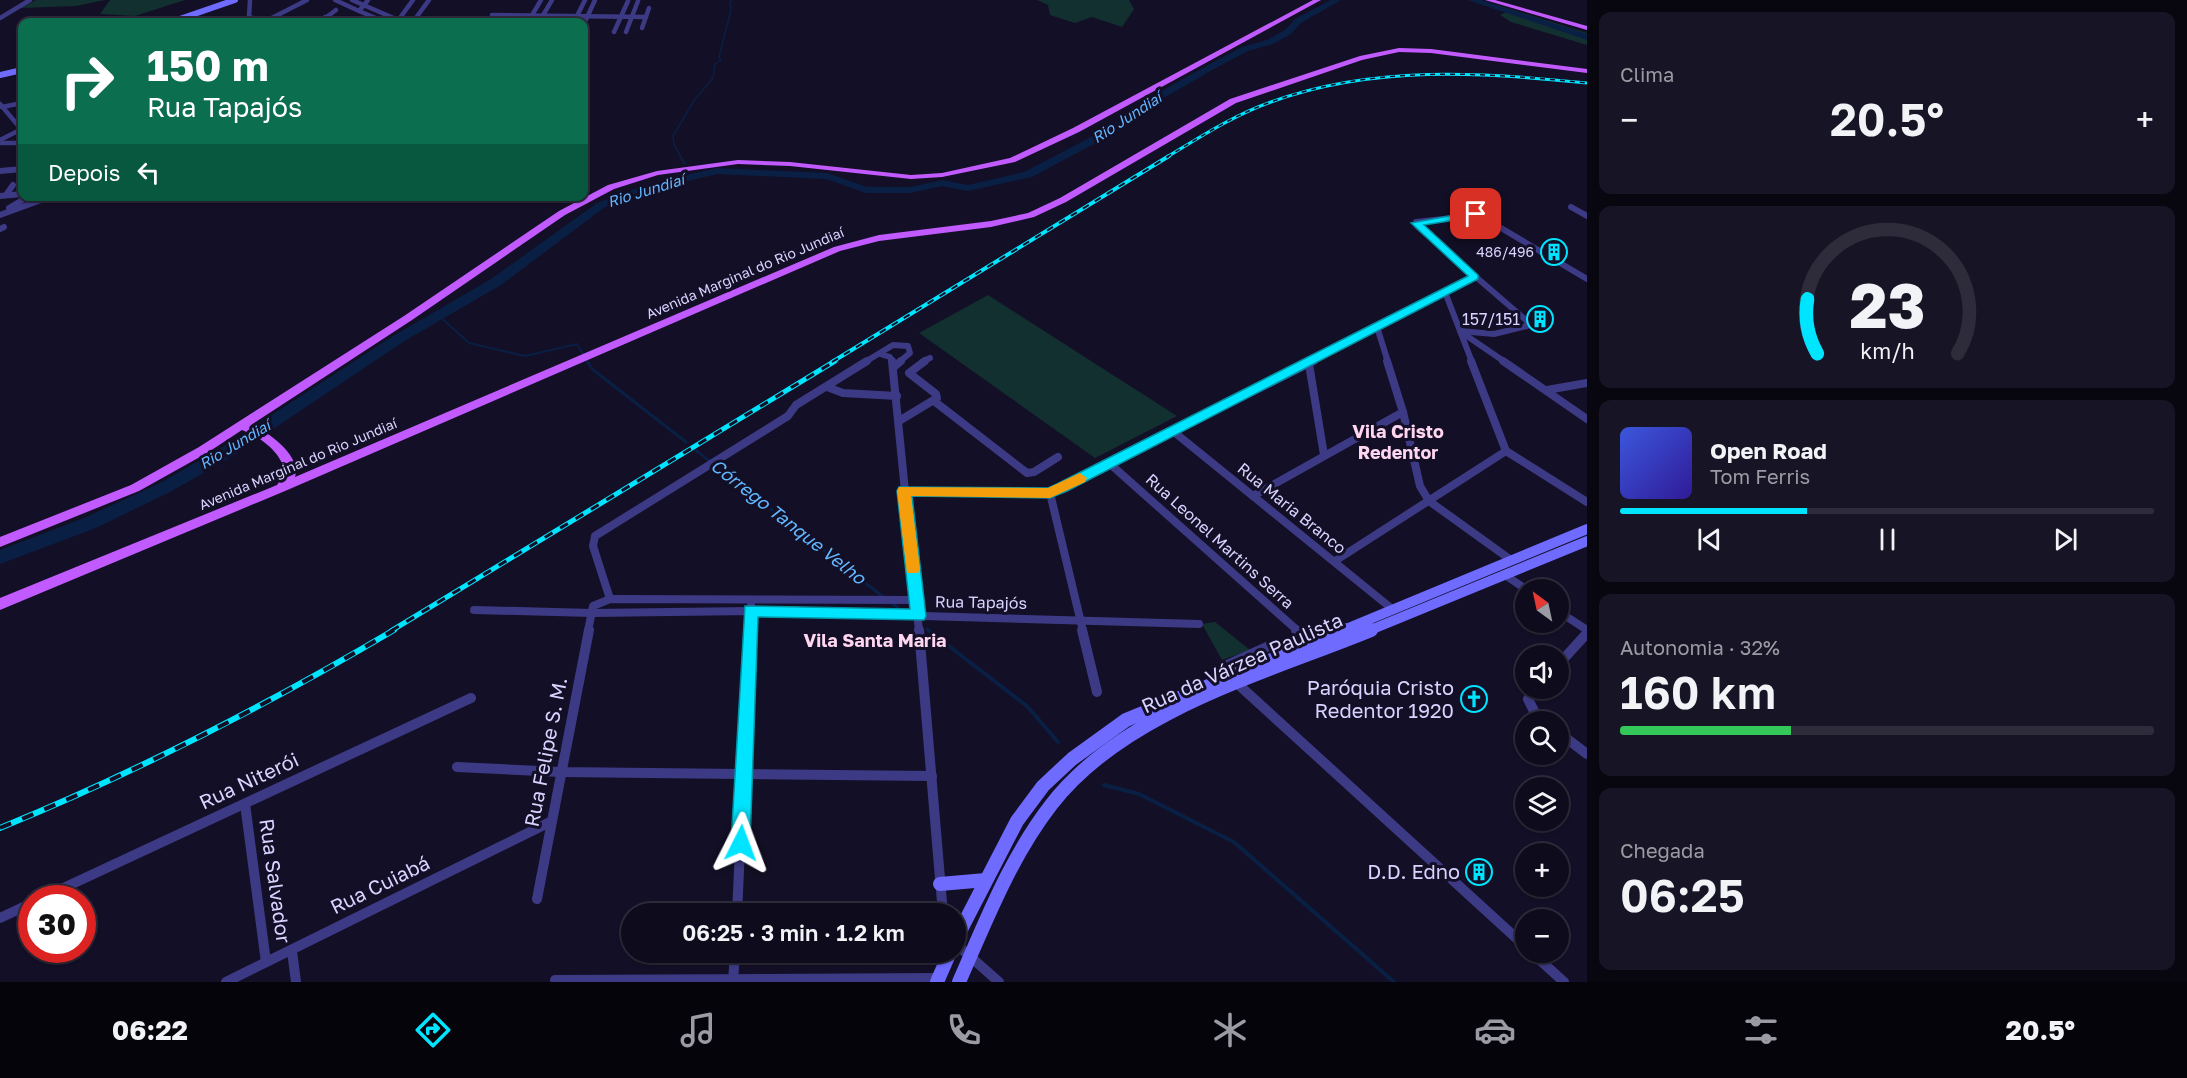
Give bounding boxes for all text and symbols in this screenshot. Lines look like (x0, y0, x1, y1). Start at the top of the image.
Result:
text: 150 m (147, 40, 269, 90)
icon: right (48, 42, 126, 120)
text: Clima (1620, 62, 1674, 86)
water label: Rio Jundiaí (1088, 86, 1168, 146)
text: Rua Tapajós (147, 91, 302, 123)
text: 20.5° (1830, 92, 1944, 146)
text: − (1620, 100, 1638, 139)
text: + (2136, 100, 2154, 139)
icon: left (132, 156, 165, 189)
text: Depois (48, 159, 120, 186)
water label: Rio Jundiaí (605, 169, 690, 210)
pin (1450, 188, 1501, 239)
icon: arrive (1459, 197, 1492, 230)
street label: Avenida Marginal do Rio Jundiaí (643, 223, 847, 322)
building icon: 486/496 (1539, 237, 1569, 267)
place label: 486/496 (1476, 243, 1534, 260)
text: 23 (1849, 267, 1925, 342)
building icon: 157/151 (1525, 304, 1555, 334)
place label: 157/151 (1462, 309, 1520, 329)
text: km/h (1860, 338, 1914, 364)
water label: Rio Jundiaí (196, 414, 277, 472)
street label: Avenida Marginal do Rio Jundiaí (196, 414, 400, 513)
district label: Vila Cristo Redentor (1352, 420, 1444, 463)
text: Open Road (1710, 437, 1827, 464)
water label: Córrego Tanque Velho (707, 454, 871, 589)
street label: Rua Maria Branco (1234, 458, 1350, 558)
text: Tom Ferris (1710, 464, 1810, 488)
street label: Rua Leonel Martins Serra (1142, 469, 1298, 613)
icon: previous (1693, 523, 1726, 556)
icon: pause (1871, 523, 1904, 556)
icon: next (2049, 523, 2082, 556)
north arrow (1515, 579, 1569, 633)
map controls (1515, 579, 1569, 963)
street label: Rua Tapajós (935, 591, 1027, 613)
street label: Rua da Várzea Paulista (1137, 607, 1346, 717)
district label: Vila Santa Maria (803, 629, 947, 651)
text: Autonomia · 32% (1620, 635, 1780, 659)
button: sound (1515, 645, 1569, 699)
text: 160 km (1620, 665, 1776, 719)
street label: Rua Felipe S. M. (519, 675, 571, 829)
place label: Paróquia Cristo Redentor 1920 (1307, 675, 1454, 722)
church icon: Paróquia Cristo Redentor 1920 (1459, 684, 1489, 714)
button: search (1515, 711, 1569, 765)
street label: Rua Niterói (195, 747, 302, 814)
button: layers (1515, 777, 1569, 831)
position arrow (709, 811, 773, 875)
street label: Rua Salvador (255, 817, 297, 945)
text: Chegada (1620, 838, 1705, 862)
button: + (1515, 843, 1569, 897)
street label: Rua Cuiabá (326, 850, 433, 918)
building icon: D.D. Edno (1464, 857, 1494, 887)
place label: D.D. Edno (1367, 859, 1460, 883)
text: 06:25 (1620, 868, 1745, 922)
speed limit sign: 30 (18, 885, 96, 963)
button: − (1515, 909, 1569, 963)
text: 06:25 · 3 min · 1.2 km (682, 919, 905, 946)
icon: directions (412, 1009, 454, 1051)
icon: music (677, 1009, 719, 1051)
icon: phone (943, 1009, 985, 1051)
icon: climate (1209, 1009, 1251, 1051)
icon: car (1474, 1009, 1516, 1051)
icon: filters (1740, 1009, 1782, 1051)
text: 06:22 (112, 1014, 188, 1046)
text: 20.5° (2005, 1014, 2075, 1046)

